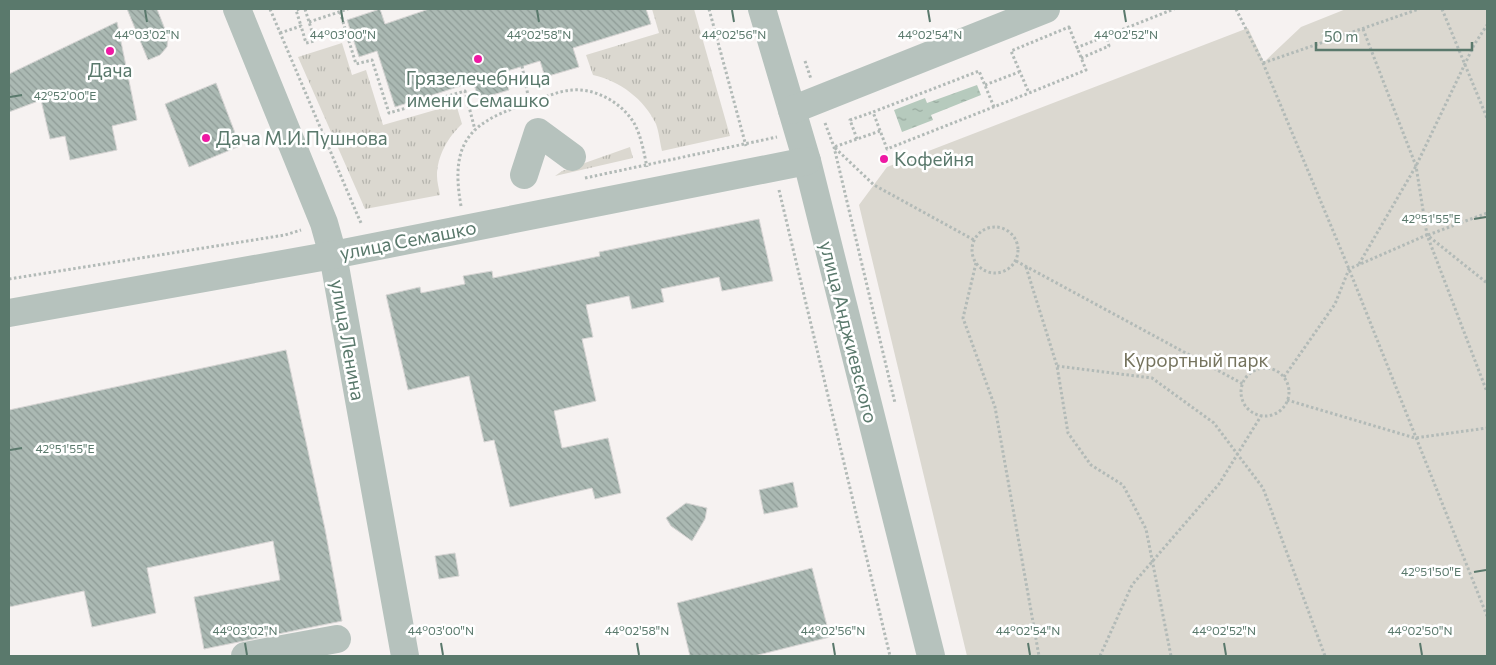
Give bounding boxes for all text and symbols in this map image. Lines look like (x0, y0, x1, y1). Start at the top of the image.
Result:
scale bar (1316, 20, 1472, 52)
text: 44°03'02"N (114, 27, 180, 41)
text: 44°03'00"N (310, 27, 376, 41)
text: 44°02'58"N (507, 27, 571, 41)
text: 44°02'56"N (702, 27, 766, 41)
text: 44°02'54"N (898, 27, 962, 41)
text: 44°02'52"N (1094, 27, 1158, 41)
text: 50 m (1324, 27, 1358, 45)
marker: Дача (104, 45, 116, 57)
marker: Грязелечебница имени Семашко (472, 53, 484, 65)
place label: Дача (88, 58, 132, 81)
place label: Грязелечебница имени Семашко (406, 66, 550, 111)
text: 42°52'00"E (34, 88, 96, 102)
place label: Дача М.И.Пушнова (216, 126, 388, 149)
marker: Дача М.И.Пушнова (200, 132, 212, 144)
place label: Кофейня (894, 147, 974, 170)
marker: Кофейня (878, 153, 890, 165)
text: 42°51'55"E (1401, 211, 1461, 225)
street label: улица Семашко (338, 215, 478, 264)
street label: улица Анджиевского (816, 238, 883, 425)
street label: улица Ленина (327, 278, 370, 402)
park label: Курортный парк (1123, 348, 1269, 371)
text: 42°51'55"E (35, 441, 95, 455)
text: 42°51'50"E (1401, 564, 1461, 578)
text: 44°03'02"N (212, 623, 278, 637)
text: 44°03'00"N (408, 623, 474, 637)
text: 44°02'58"N (605, 623, 669, 637)
text: 44°02'56"N (801, 623, 865, 637)
text: 44°02'54"N (996, 623, 1060, 637)
text: 44°02'52"N (1192, 623, 1256, 637)
text: 44°02'50"N (1387, 623, 1453, 637)

